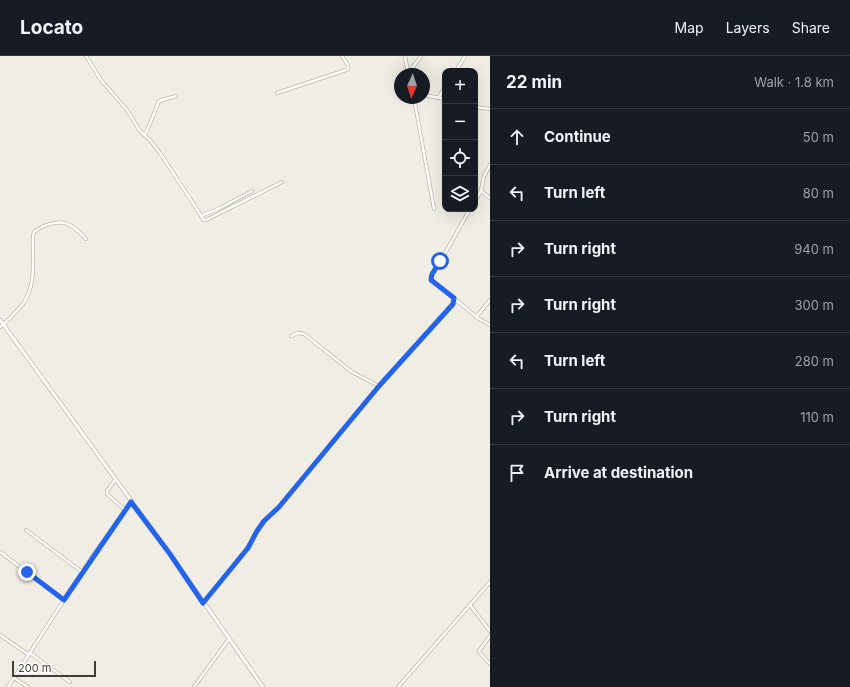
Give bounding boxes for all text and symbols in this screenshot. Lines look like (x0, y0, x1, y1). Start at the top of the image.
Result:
text: Locato (20, 16, 83, 39)
text: Map (675, 19, 704, 36)
text: Layers (726, 19, 770, 36)
text: Share (792, 19, 830, 36)
north arrow (394, 68, 430, 104)
map controls (442, 68, 478, 212)
button: + (442, 68, 478, 104)
text: 22 min (506, 72, 562, 92)
text: Walk · 1.8 km (754, 74, 834, 90)
button: − (442, 104, 478, 140)
icon: ahead (506, 126, 528, 148)
text: Continue (544, 127, 611, 146)
text: 50 m (803, 129, 834, 145)
button: locate (442, 140, 478, 176)
button: layers (442, 176, 478, 212)
icon: left (506, 182, 528, 204)
text: Turn left (544, 183, 605, 202)
text: 80 m (803, 185, 834, 201)
icon: right (506, 238, 528, 260)
text: Turn right (544, 239, 616, 258)
text: 940 m (794, 241, 834, 257)
route start (431, 252, 449, 270)
icon: right (506, 294, 528, 316)
text: Turn right (544, 295, 616, 314)
text: 300 m (795, 297, 834, 313)
icon: left (506, 350, 528, 372)
text: Turn left (544, 351, 605, 370)
text: 280 m (795, 353, 834, 369)
icon: right (506, 406, 528, 428)
text: Turn right (544, 407, 616, 426)
text: 110 m (800, 409, 834, 425)
icon: arrive (506, 462, 528, 484)
text: Arrive at destination (544, 463, 693, 482)
route end (18, 563, 36, 581)
scale bar (12, 659, 96, 678)
text: 200 m (18, 661, 51, 675)

